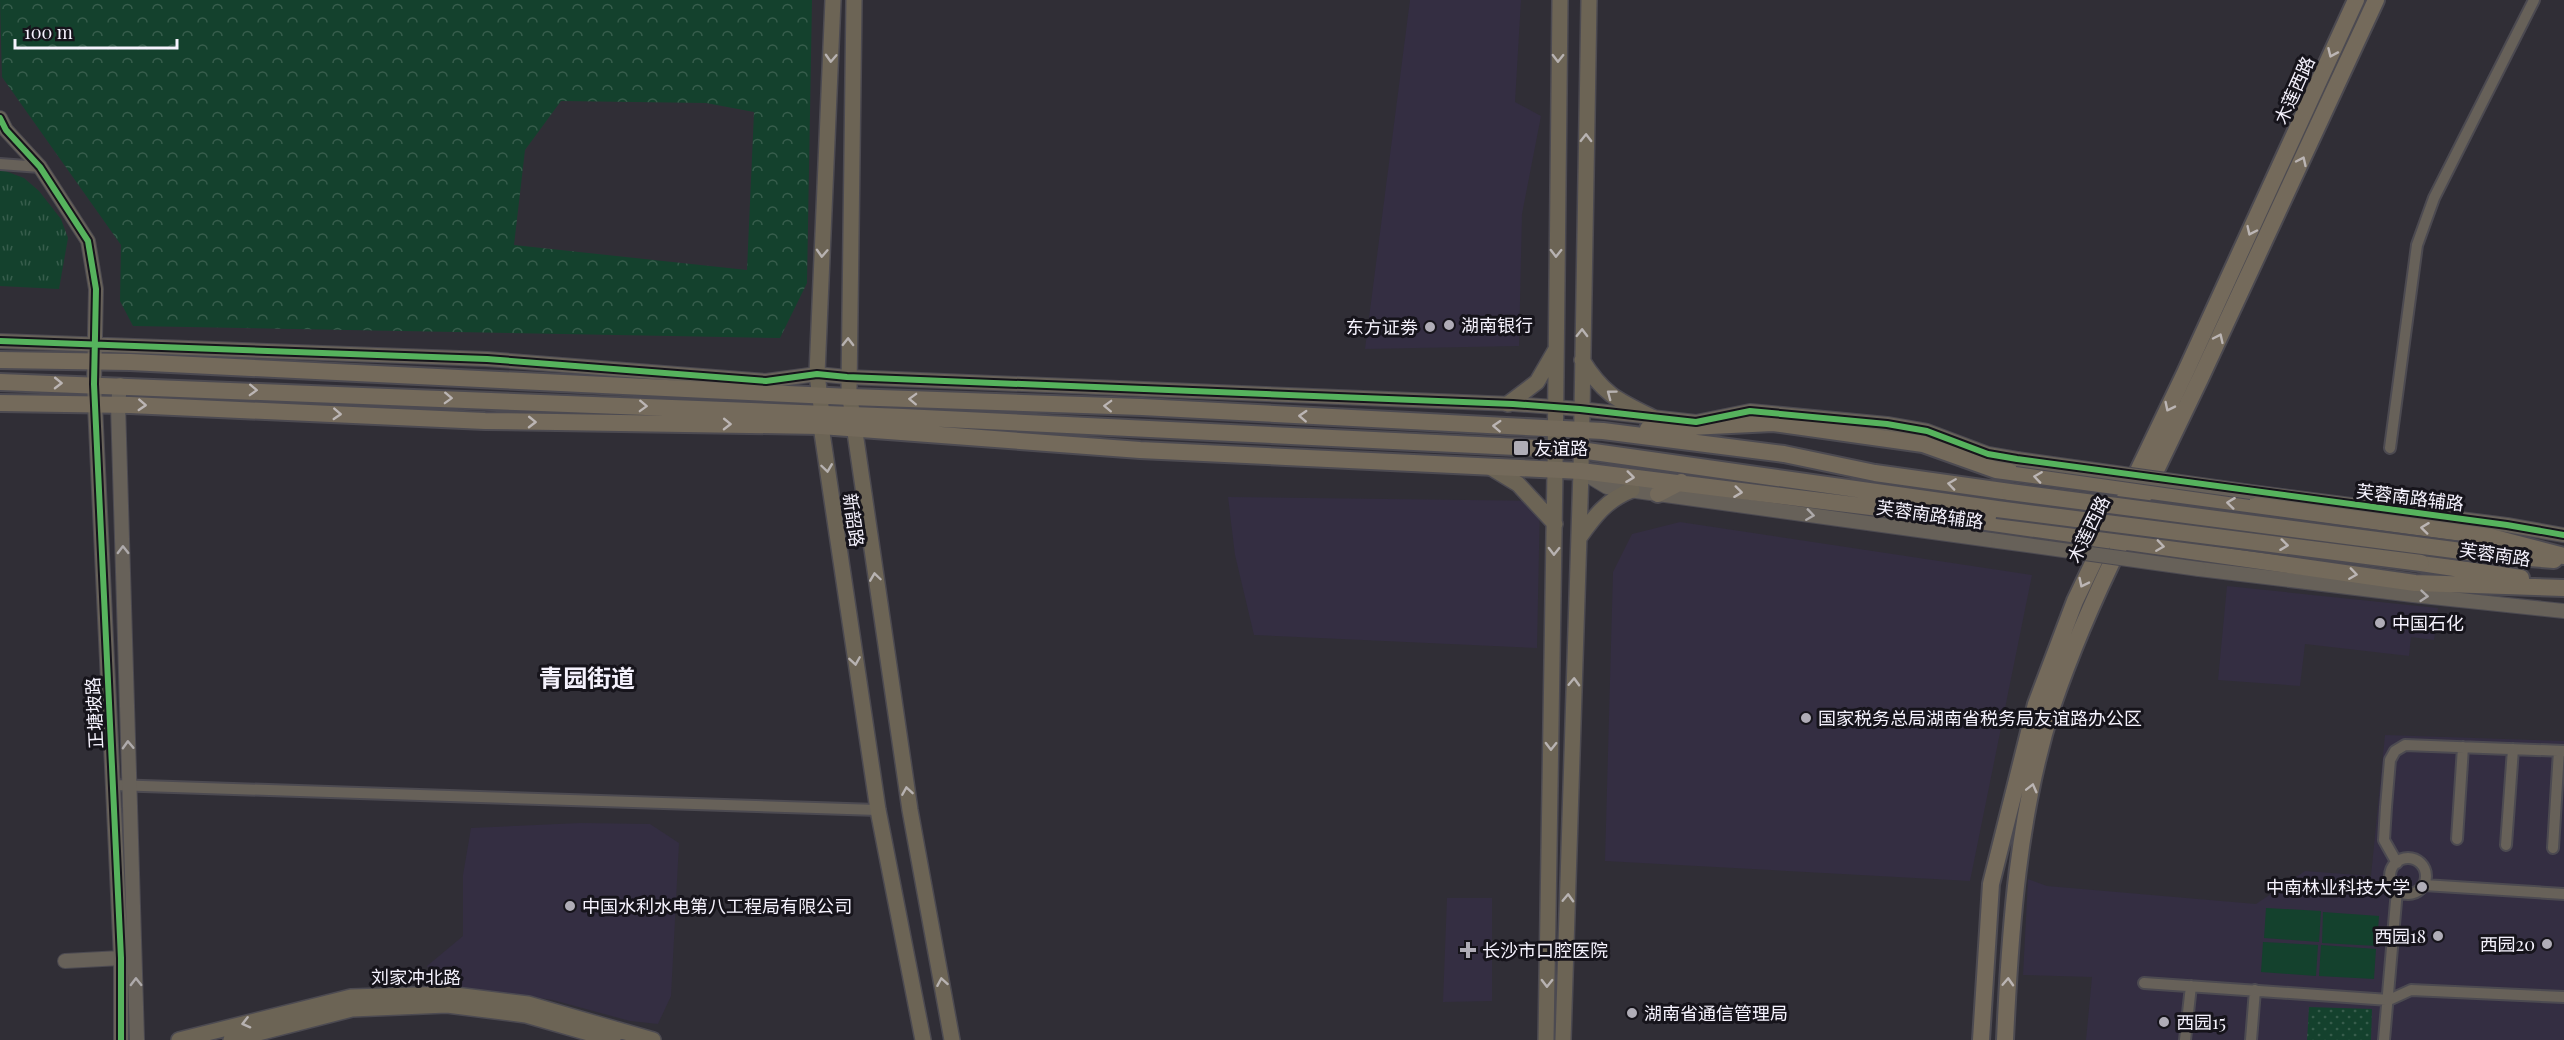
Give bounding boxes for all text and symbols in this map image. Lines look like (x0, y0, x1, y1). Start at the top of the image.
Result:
scale bar (15, 12, 177, 50)
text: 100 m (24, 20, 73, 44)
one-way arrow (2328, 47, 2340, 58)
street label: 木莲西路 (2268, 52, 2320, 128)
one-way arrow (824, 54, 837, 63)
one-way arrow (1552, 54, 1564, 63)
one-way arrow (1580, 133, 1592, 142)
one-way arrow (2294, 157, 2306, 168)
one-way arrow (2247, 224, 2259, 235)
one-way arrow (816, 249, 829, 258)
one-way arrow (1550, 249, 1562, 258)
place label: 湖南银行 (1461, 313, 1533, 337)
place label: 东方证劵 (1346, 315, 1418, 339)
marker: 湖南银行 (1442, 318, 1456, 332)
marker: 东方证劵 (1423, 320, 1437, 334)
one-way arrow (1576, 328, 1588, 337)
one-way arrow (2212, 334, 2224, 345)
one-way arrow (842, 337, 854, 346)
one-way arrow (54, 377, 63, 389)
one-way arrow (249, 384, 258, 397)
one-way arrow (1606, 391, 1617, 402)
one-way arrow (444, 392, 453, 405)
one-way arrow (908, 393, 917, 405)
one-way arrow (138, 399, 147, 412)
one-way arrow (1103, 399, 1112, 412)
one-way arrow (639, 400, 648, 413)
one-way arrow (2164, 401, 2176, 412)
one-way arrow (333, 408, 342, 421)
one-way arrow (1298, 409, 1307, 422)
one-way arrow (528, 416, 537, 428)
one-way arrow (723, 418, 732, 430)
one-way arrow (1493, 420, 1502, 433)
place label: 友谊路 (1534, 436, 1588, 460)
marker: 友谊路 (1512, 439, 1530, 457)
one-way arrow (820, 464, 832, 473)
one-way arrow (1626, 470, 1635, 483)
one-way arrow (2033, 471, 2043, 483)
one-way arrow (1947, 479, 1957, 491)
street label: 芙蓉南路辅路 (2355, 479, 2465, 515)
one-way arrow (1733, 485, 1742, 498)
street label: 木莲西路 (2061, 491, 2115, 567)
street label: 新韶路 (838, 492, 870, 548)
street label: 芙蓉南路辅路 (1875, 495, 1985, 533)
one-way arrow (2227, 498, 2236, 510)
one-way arrow (1805, 508, 1814, 520)
one-way arrow (2420, 522, 2429, 535)
street label: 芙蓉南路 (2458, 537, 2532, 571)
one-way arrow (2280, 539, 2289, 551)
one-way arrow (2156, 540, 2165, 552)
one-way arrow (116, 545, 129, 554)
one-way arrow (1548, 546, 1560, 555)
one-way arrow (2349, 567, 2358, 579)
one-way arrow (869, 572, 882, 582)
one-way arrow (2079, 576, 2091, 587)
one-way arrow (2419, 589, 2428, 602)
place label: 中国石化 (2392, 611, 2464, 635)
marker: 中国石化 (2373, 616, 2387, 630)
one-way arrow (848, 657, 860, 666)
district label: 青园街道 (539, 661, 635, 693)
street label: 正塘坡路 (80, 676, 108, 750)
one-way arrow (1568, 677, 1581, 686)
place label: 国家税务总局湖南省税务局友谊路办公区 (1818, 706, 2142, 730)
marker: 国家税务总局湖南省税务局友谊路办公区 (1799, 711, 1813, 725)
one-way arrow (121, 740, 134, 749)
one-way arrow (1544, 741, 1557, 750)
one-way arrow (2025, 784, 2038, 794)
one-way arrow (901, 786, 914, 796)
place label: 中南林业科技大学 (2266, 875, 2410, 899)
marker: 中南林业科技大学 (2415, 880, 2429, 894)
one-way arrow (1561, 893, 1574, 902)
place label: 中国水利水电第八工程局有限公司 (582, 894, 852, 918)
marker: 中国水利水电第八工程局有限公司 (563, 899, 577, 913)
place label: 西园18 (2374, 924, 2426, 948)
marker: 西园18 (2431, 929, 2445, 943)
place label: 西园20 (2480, 932, 2535, 956)
marker: 西园20 (2540, 937, 2554, 951)
place label: 长沙市口腔医院 (1482, 938, 1608, 962)
marker: 长沙市口腔医院 (1459, 941, 1477, 959)
street label: 刘家冲北路 (371, 965, 461, 989)
one-way arrow (130, 977, 142, 986)
one-way arrow (2001, 977, 2014, 986)
one-way arrow (936, 978, 949, 988)
one-way arrow (1540, 978, 1553, 987)
place label: 湖南省通信管理局 (1644, 1001, 1788, 1025)
marker: 湖南省通信管理局 (1625, 1006, 1639, 1020)
place label: 西园15 (2176, 1010, 2226, 1034)
marker: 西园15 (2157, 1015, 2171, 1029)
one-way arrow (242, 1016, 252, 1029)

